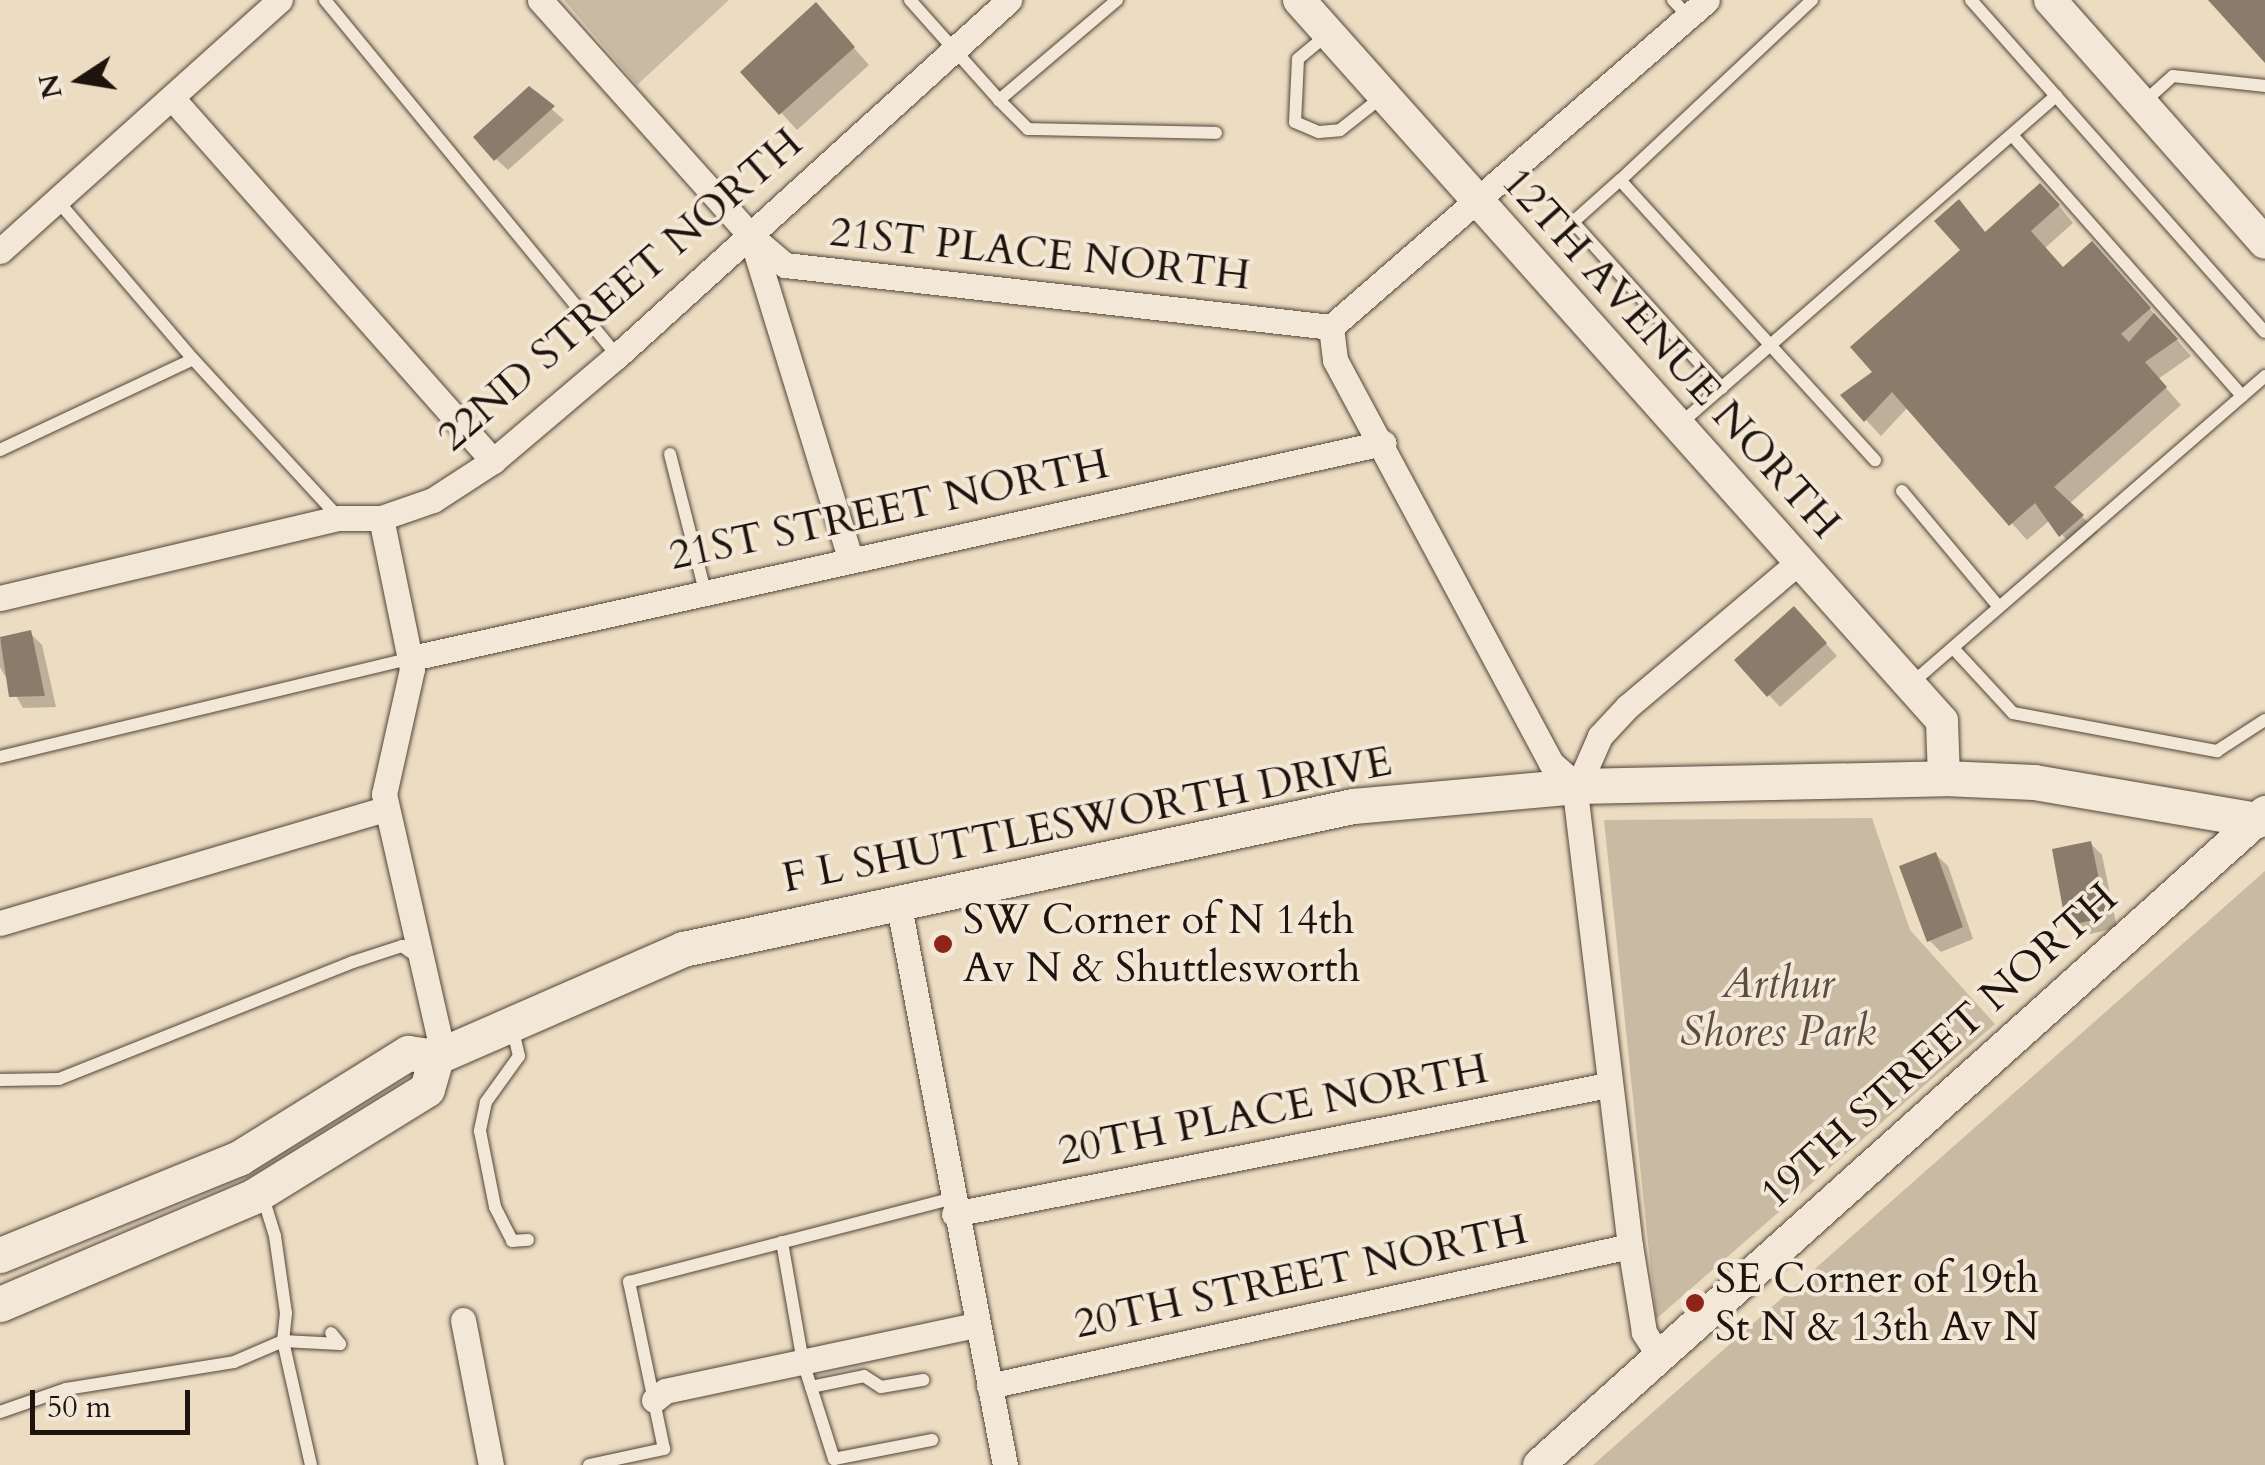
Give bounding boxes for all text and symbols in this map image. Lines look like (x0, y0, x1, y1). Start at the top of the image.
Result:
north arrow (30, 30, 130, 130)
text: N (30, 70, 72, 102)
street label: 22ND STREET NORTH (428, 118, 812, 462)
street label: 12TH AVENUE NORTH (1491, 157, 1851, 549)
street label: 21ST PLACE NORTH (827, 207, 1253, 301)
street label: 21ST STREET NORTH (665, 439, 1113, 581)
street label: F L SHUTTLESWORTH DRIVE (778, 736, 1396, 904)
street label: 19TH STREET NORTH (1750, 873, 2128, 1219)
place label: SW Corner of N 14th Av N & Shuttlesworth (963, 895, 1361, 994)
marker: SW Corner of N 14th Av N & Shuttlesworth (932, 933, 954, 955)
park label: Arthur Shores Park (1680, 959, 1876, 1058)
street label: 20TH PLACE NORTH (1054, 1044, 1492, 1176)
street label: 20TH STREET NORTH (1070, 1204, 1532, 1350)
place label: SE Corner of 19th St N & 13th Av N (1715, 1254, 2039, 1352)
marker: SE Corner of 19th St N & 13th Av N (1684, 1292, 1706, 1314)
scale bar (35, 1370, 195, 1432)
text: 50 m (47, 1387, 111, 1428)

